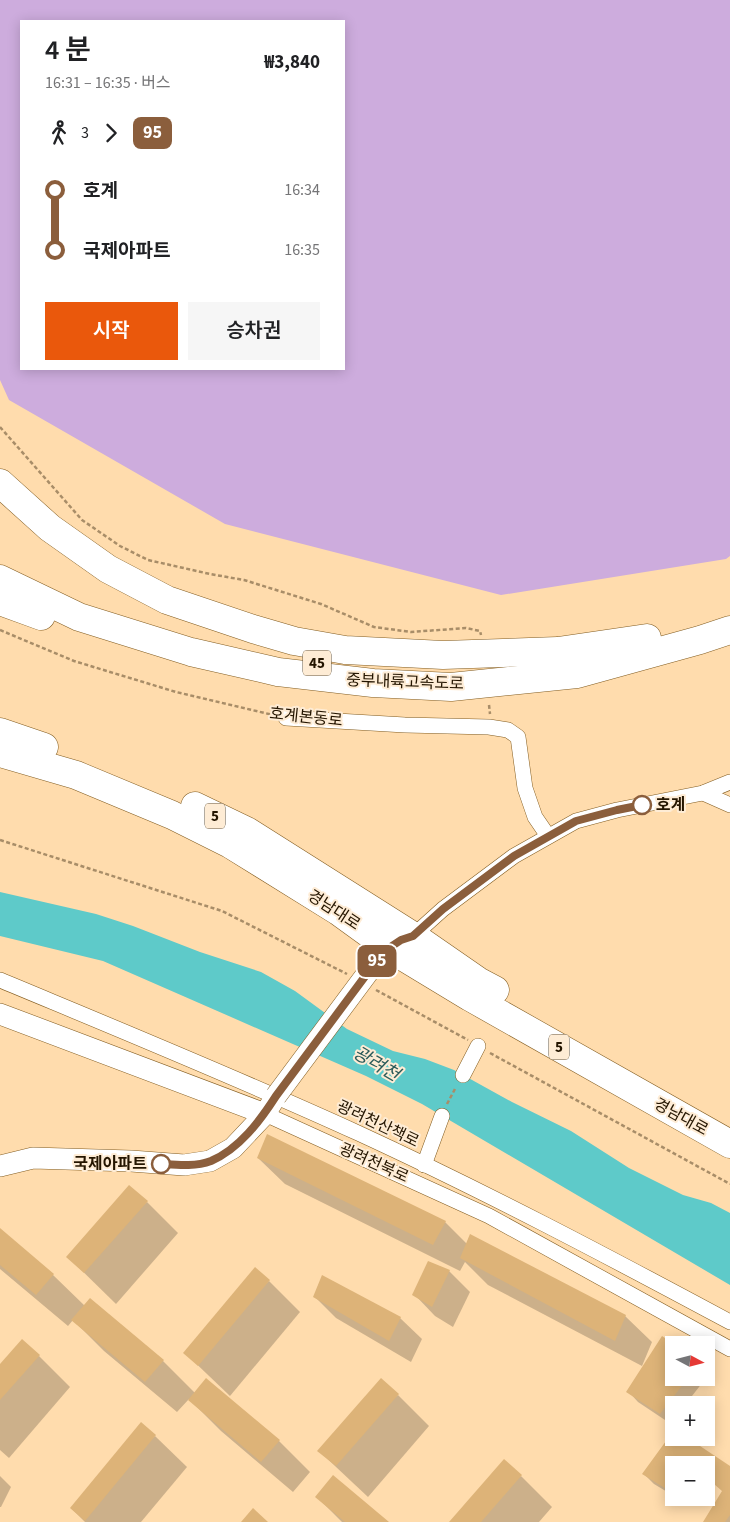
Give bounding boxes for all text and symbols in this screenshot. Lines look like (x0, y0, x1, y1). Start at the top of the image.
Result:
text: 4 분 (45, 30, 91, 70)
text: ₩3,840 (264, 49, 320, 76)
text: 16:31 – 16:35 · 버스 (45, 72, 171, 94)
icon: walk (45, 119, 73, 147)
icon: forward (97, 119, 125, 147)
text: 95 (143, 120, 162, 145)
text: 3 (81, 122, 89, 144)
text: 호계 (83, 178, 118, 205)
text: 16:34 (284, 179, 320, 201)
text: 국제아파트 (83, 238, 170, 265)
text: 16:35 (284, 239, 320, 261)
button: 시작 (45, 302, 178, 360)
button: 승차권 (188, 302, 320, 360)
road number: 45 (303, 650, 331, 676)
street label: 중부내륙고속도로 (346, 669, 465, 695)
street label: 호계본동로 (268, 702, 344, 732)
place label: 호계 (656, 794, 685, 816)
marker: 호계 (632, 795, 652, 815)
road number: 5 (205, 804, 225, 828)
street label: 경남대로 (303, 885, 365, 935)
line badge: 95 (354, 945, 400, 977)
text: 95 (367, 948, 387, 973)
road number: 5 (549, 1034, 569, 1060)
water label: 광려천 (348, 1041, 406, 1088)
street label: 경남대로 (650, 1093, 712, 1141)
street label: 광려천산책로 (333, 1095, 423, 1153)
street label: 광려천북로 (336, 1138, 412, 1188)
place label: 국제아파트 (73, 1153, 147, 1175)
marker: 국제아파트 (151, 1154, 171, 1174)
north arrow (665, 1336, 715, 1386)
map controls (665, 1336, 715, 1506)
button: + (665, 1396, 715, 1446)
button: − (665, 1456, 715, 1506)

